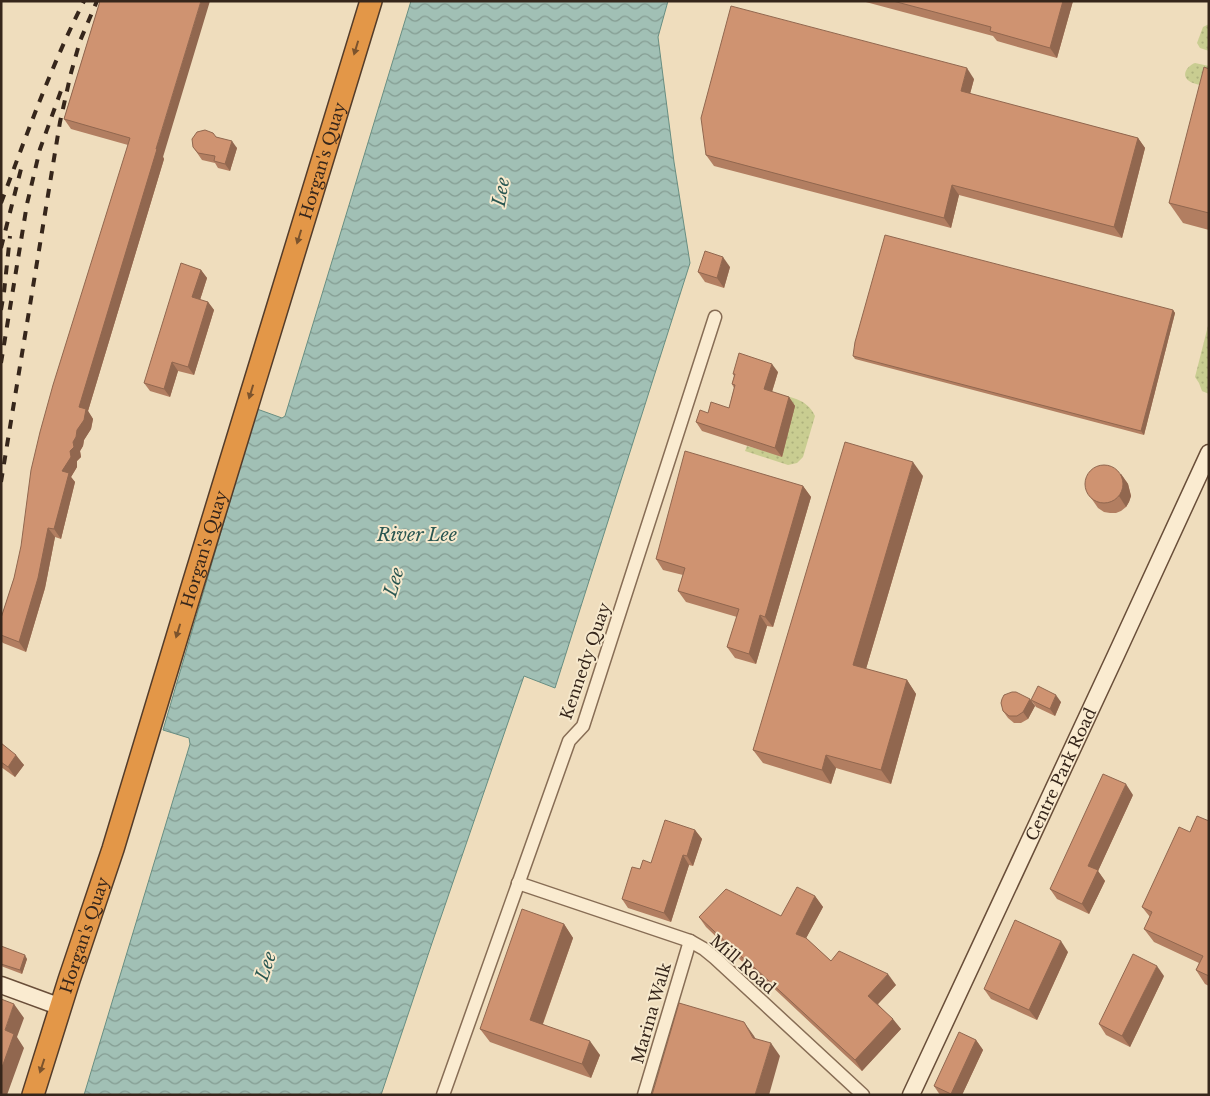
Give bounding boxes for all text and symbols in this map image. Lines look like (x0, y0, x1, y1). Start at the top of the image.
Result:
one-way arrow (352, 41, 360, 56)
street label: Horgan's Quay (295, 99, 350, 222)
water label: Lee (487, 176, 514, 209)
one-way arrow (294, 229, 302, 244)
one-way arrow (247, 385, 255, 400)
street label: Horgan's Quay (176, 487, 231, 610)
water label: River Lee (376, 524, 457, 546)
water label: Lee (379, 565, 409, 600)
street label: Kennedy Quay (556, 599, 615, 722)
one-way arrow (174, 624, 182, 639)
street label: Centre Park Road (1021, 704, 1100, 844)
street label: Horgan's Quay (56, 874, 113, 996)
street label: Mill Road (706, 930, 780, 998)
water label: Lee (251, 949, 281, 984)
street label: Marina Walk (627, 960, 675, 1066)
one-way arrow (38, 1059, 45, 1074)

